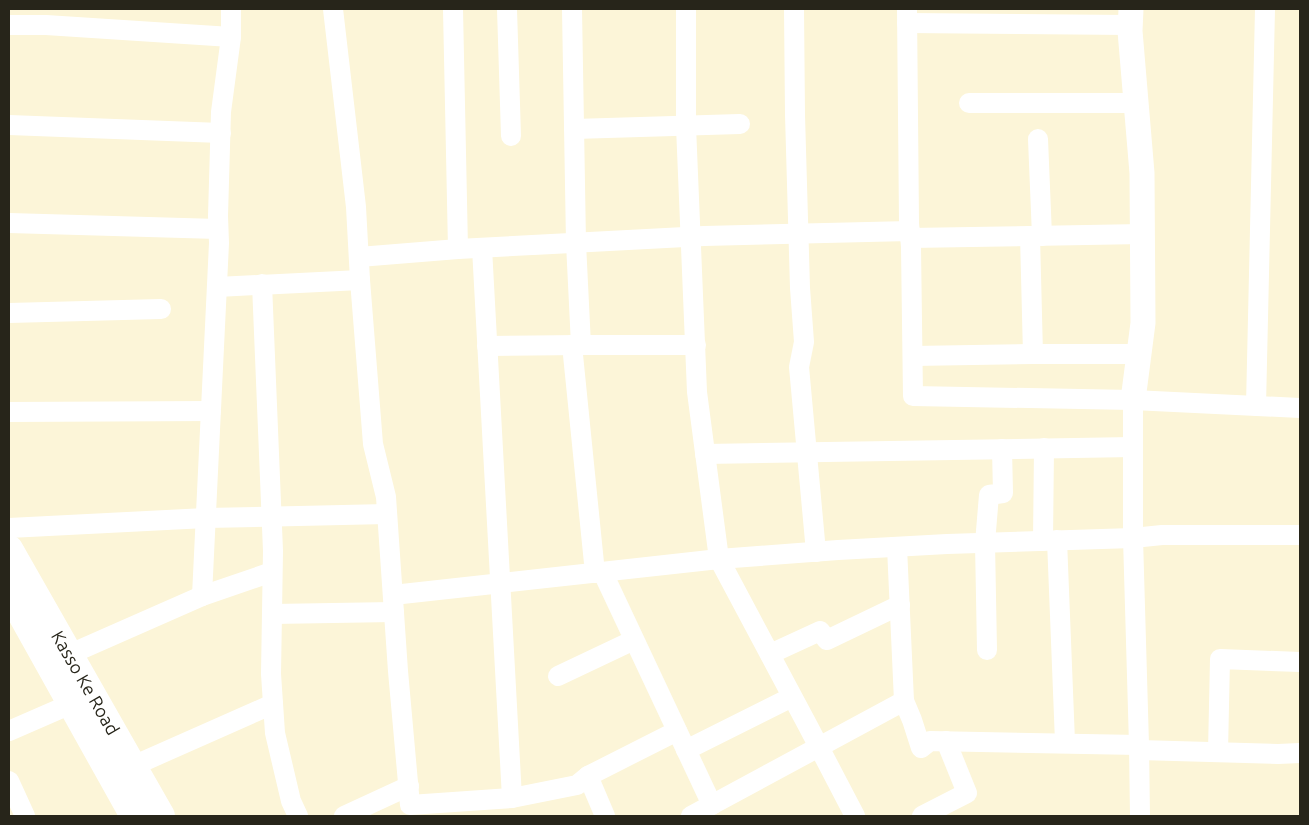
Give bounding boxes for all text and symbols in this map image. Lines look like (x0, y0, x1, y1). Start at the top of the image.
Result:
street label: Kasso Ke Road (48, 627, 124, 738)

